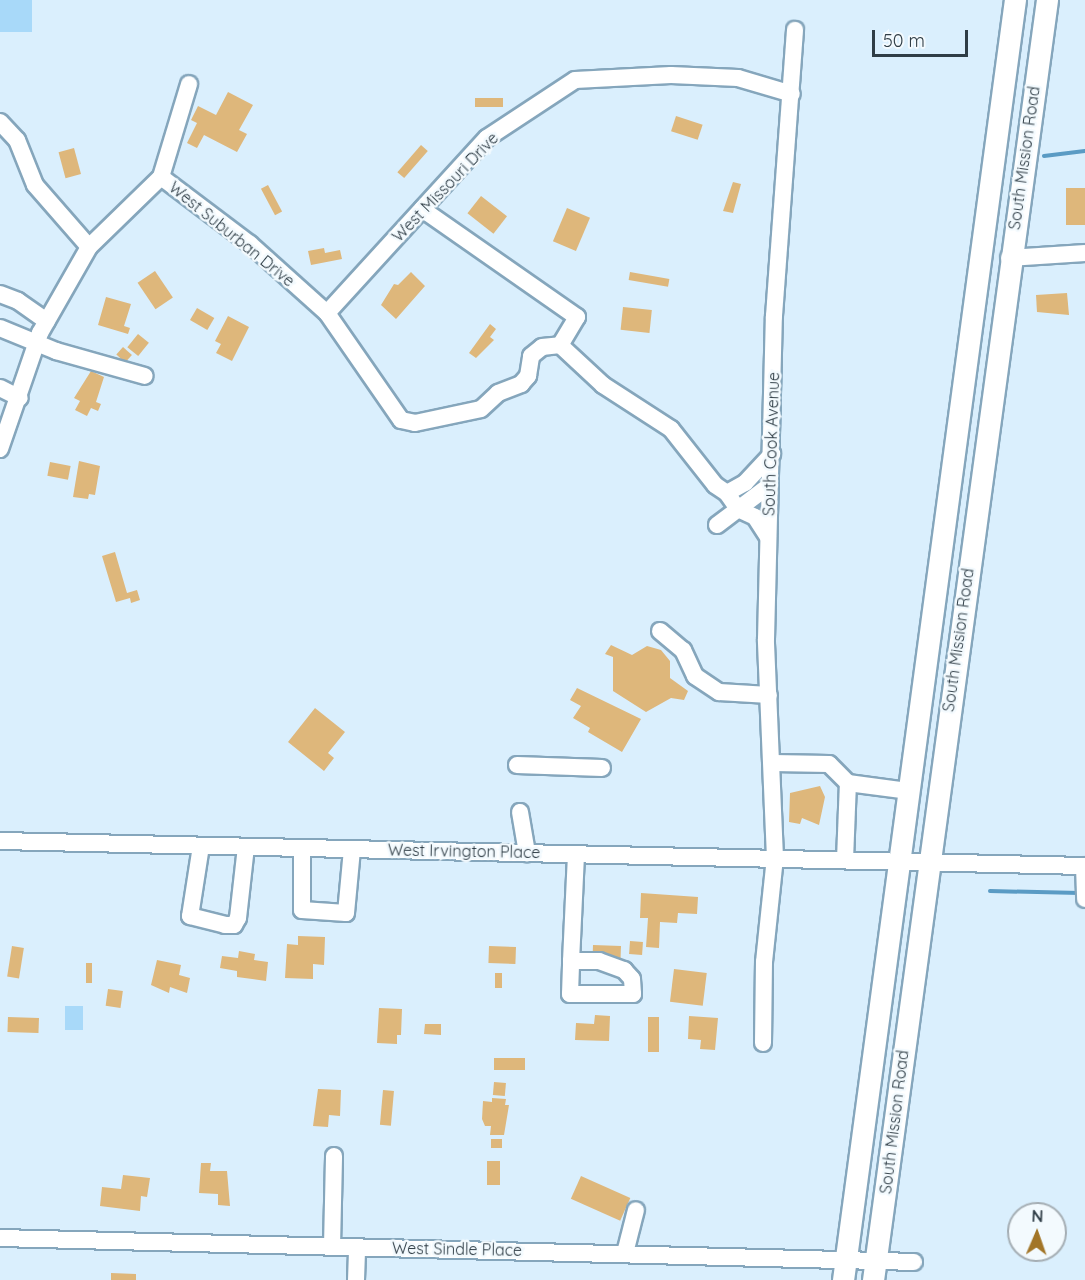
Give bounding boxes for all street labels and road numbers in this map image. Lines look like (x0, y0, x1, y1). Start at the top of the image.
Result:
street label: South Mission Road (1004, 85, 1044, 231)
street label: West Missouri Drive (388, 128, 502, 246)
street label: West Suburban Drive (165, 177, 299, 291)
street label: South Cook Avenue (759, 372, 783, 516)
street label: South Mission Road (938, 567, 978, 713)
street label: West Irvington Place (388, 840, 540, 862)
street label: South Mission Road (876, 1049, 912, 1195)
street label: West Sindle Place (392, 1238, 522, 1260)

